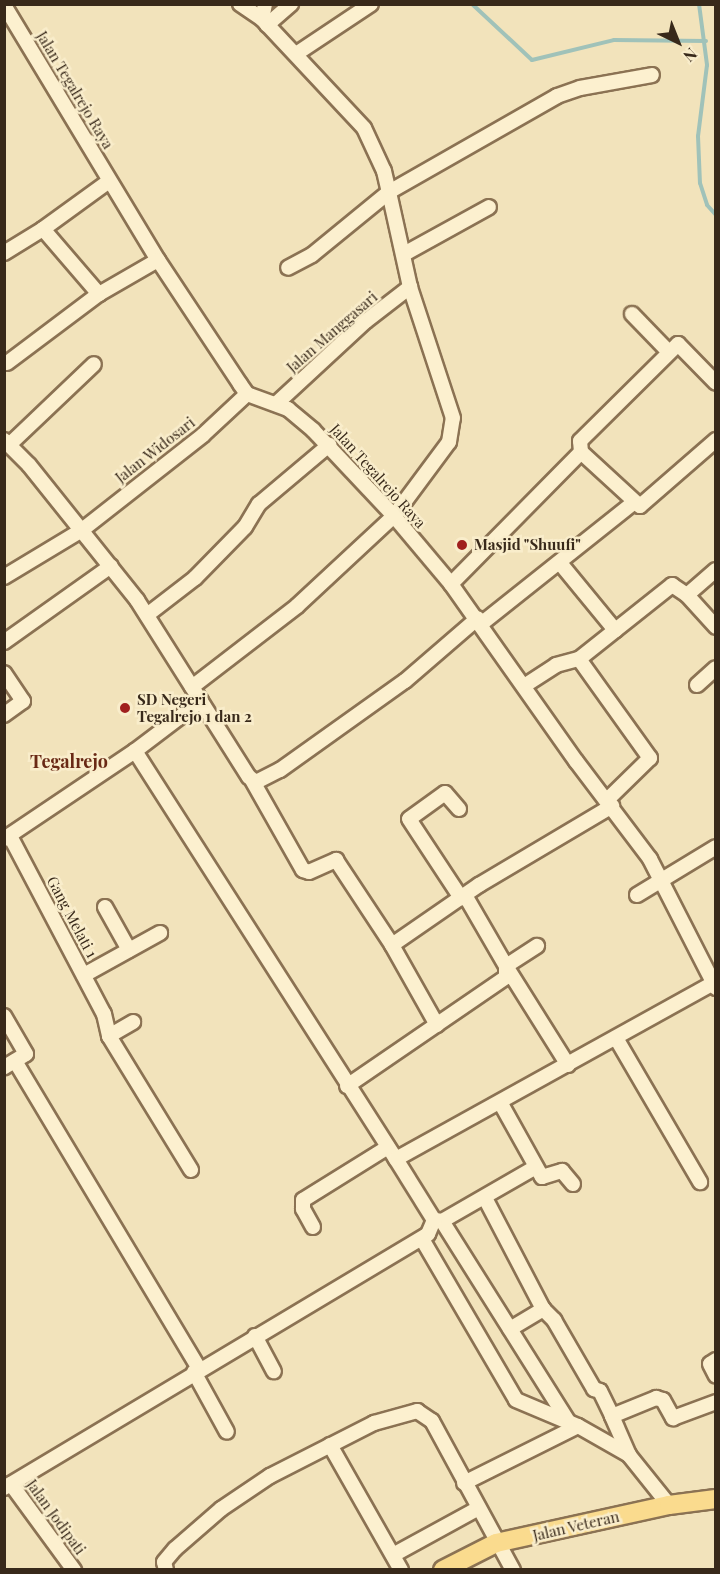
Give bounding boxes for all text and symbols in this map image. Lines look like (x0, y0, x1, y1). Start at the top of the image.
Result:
north arrow (648, 12, 708, 72)
street label: Jalan Tegalrejo Raya (33, 28, 117, 152)
text: N (679, 44, 702, 67)
street label: Jalan Manggasari (283, 288, 381, 376)
street label: Jalan Widosari (112, 413, 198, 487)
street label: Jalan Tegalrejo Raya (326, 420, 430, 532)
place label: Masjid "Shuufi" (474, 536, 581, 554)
marker: Masjid "Shuufi" (455, 538, 469, 552)
place label: SD Negeri Tegalrejo 1 dan 2 (137, 690, 252, 725)
marker: SD Negeri Tegalrejo 1 dan 2 (118, 701, 132, 715)
district label: Tegalrejo (30, 750, 108, 772)
street label: Gang Melati 1 (43, 873, 101, 961)
street label: Jalan Jodipati (23, 1476, 89, 1558)
street label: Jalan Veteran (531, 1507, 621, 1545)

